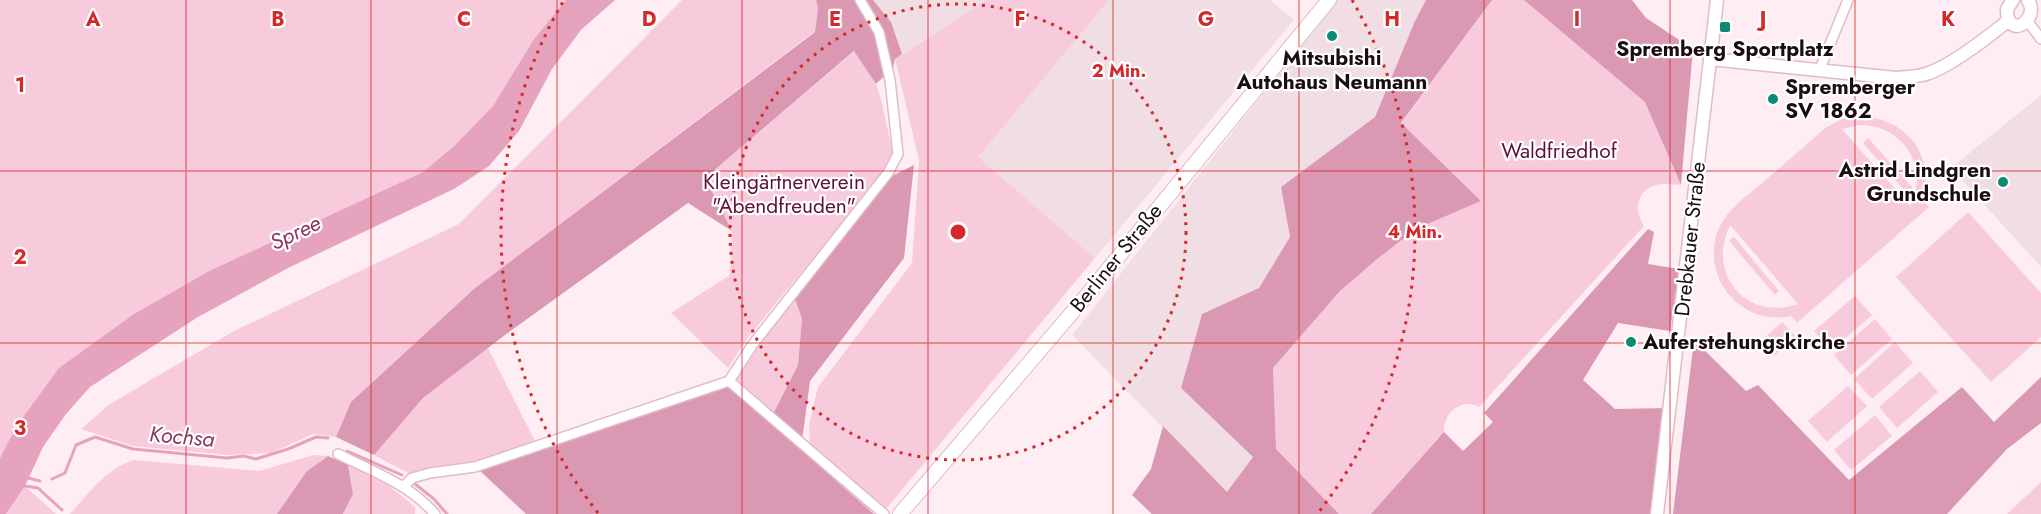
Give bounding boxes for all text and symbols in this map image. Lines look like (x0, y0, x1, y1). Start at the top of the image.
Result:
text: A (85, 5, 101, 34)
text: B (271, 5, 285, 34)
text: C (457, 5, 471, 34)
text: D (642, 5, 656, 34)
text: E (829, 5, 841, 34)
text: F (1014, 5, 1026, 34)
text: G (1198, 5, 1214, 34)
text: H (1384, 5, 1400, 34)
text: I (1574, 5, 1580, 34)
text: J (1756, 5, 1766, 34)
text: K (1941, 5, 1955, 34)
marker: Spremberg Sportplatz (1718, 20, 1732, 34)
marker: Mitsubishi Autohaus Neumann (1325, 29, 1339, 43)
place label: Spremberg Sportplatz (1616, 34, 1834, 64)
place label: Mitsubishi Autohaus Neumann (1236, 43, 1427, 97)
text: 2 Min. (1092, 58, 1146, 84)
text: 1 (15, 71, 25, 100)
place label: Spremberger SV 1862 (1785, 72, 1916, 126)
marker: Spremberger SV 1862 (1766, 92, 1780, 106)
park label: Waldfriedhof (1501, 136, 1618, 166)
place label: Astrid Lindgren Grundschule (1837, 155, 1991, 209)
street label: Drebkauer Straße (1667, 160, 1713, 318)
park label: Kleingärtnerverein "Abendfreuden" (703, 167, 865, 221)
marker: Astrid Lindgren Grundschule (1996, 175, 2010, 189)
street label: Berliner Straße (1063, 197, 1169, 319)
water label: Spree (264, 206, 326, 258)
text: 4 Min. (1387, 219, 1443, 245)
centre of rings (948, 222, 968, 242)
text: 2 (13, 243, 27, 272)
place label: Auferstehungskirche (1642, 327, 1845, 357)
marker: Auferstehungskirche (1624, 335, 1638, 349)
text: 3 (14, 414, 26, 443)
water label: Kochsa (148, 417, 216, 455)

